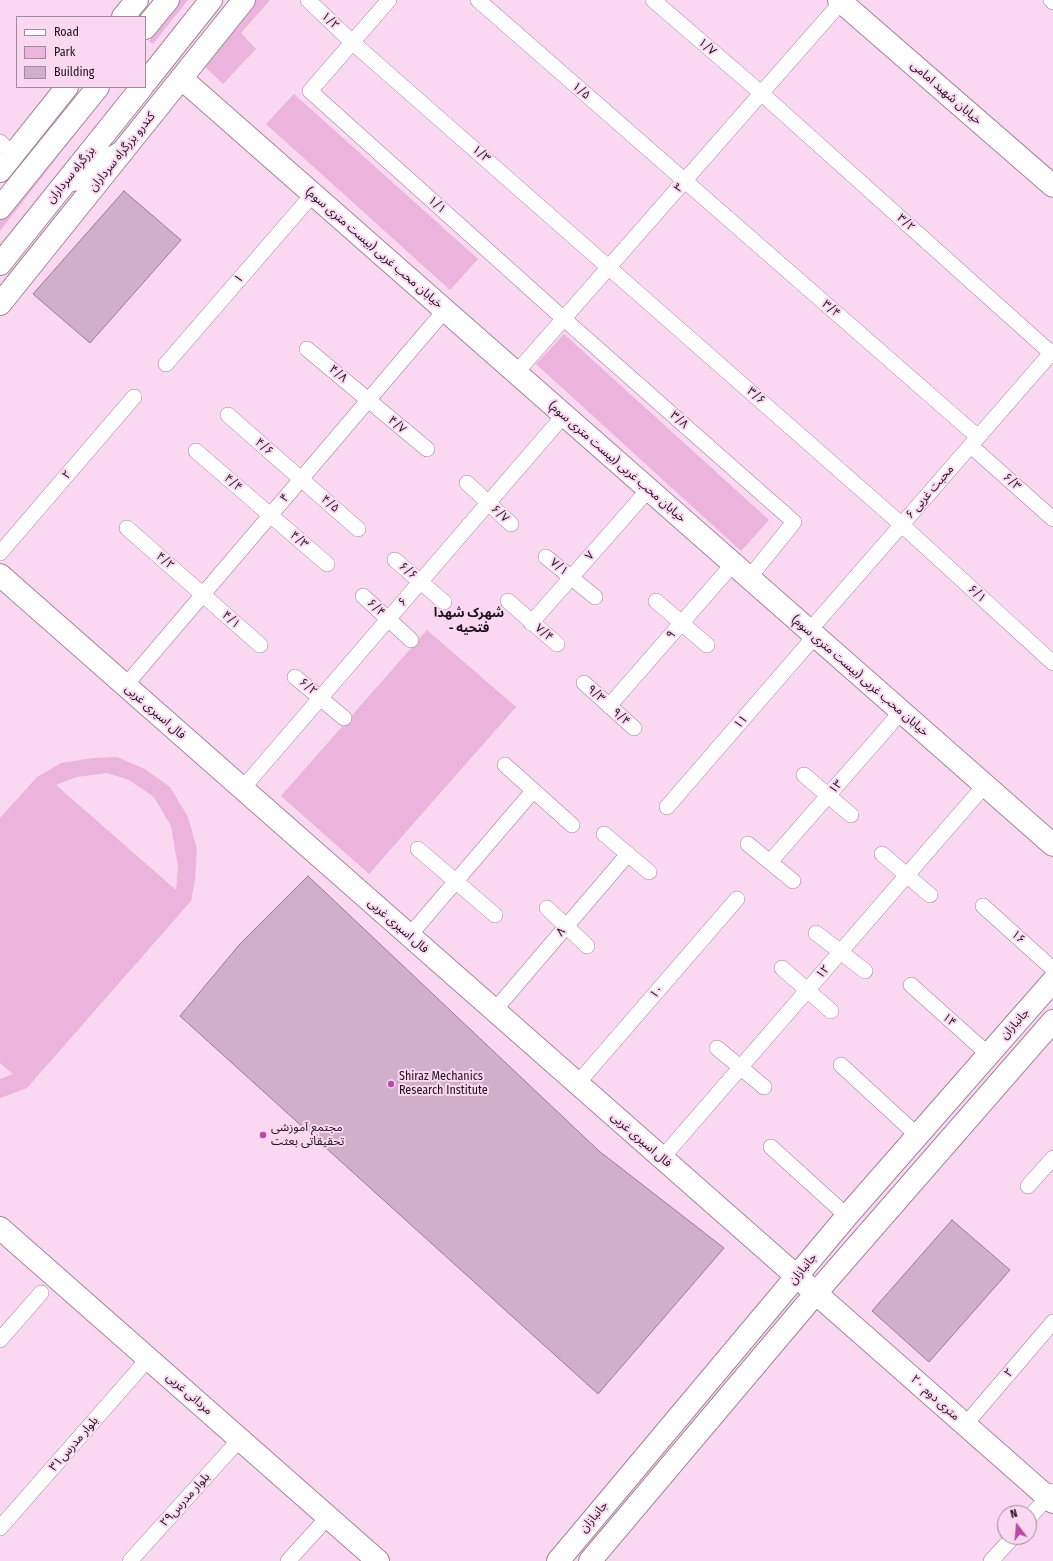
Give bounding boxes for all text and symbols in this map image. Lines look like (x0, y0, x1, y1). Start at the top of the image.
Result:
street label: ۱/۲ (318, 9, 342, 33)
legend (16, 16, 146, 88)
text: Road (54, 25, 79, 39)
street label: ۱/۷ (695, 35, 719, 59)
text: Park (54, 45, 75, 59)
street label: خیابان شهید امامی (907, 58, 985, 128)
text: Building (54, 65, 94, 79)
street label: ۱/۵ (569, 79, 593, 103)
street label: کندرو بزرگراه سرداران (86, 110, 158, 194)
street label: ۱/۳ (469, 142, 493, 166)
street label: بزرگراه سرداران (44, 144, 98, 206)
street label: ۳ (671, 181, 687, 195)
street label: خیابان محب غربی (بیست متری سوم) (302, 184, 446, 312)
street label: ۱/۱ (425, 193, 449, 217)
street label: ۳/۲ (894, 211, 918, 235)
street label: ۱ (231, 272, 247, 286)
street label: ۳/۴ (819, 297, 843, 321)
street label: ۴/۸ (326, 362, 350, 386)
street label: ۳/۶ (744, 384, 768, 408)
street label: خیابان محب غربی (بیست متری سوم) (545, 398, 689, 526)
street label: ۳/۸ (667, 408, 691, 432)
street label: ۴/۷ (385, 413, 409, 437)
street label: ۴/۶ (252, 435, 276, 459)
street label: محبت غربی ۶ (903, 462, 957, 522)
street label: ۲ (59, 468, 75, 482)
street label: ۶/۳ (1000, 470, 1024, 494)
street label: ۴/۴ (221, 471, 245, 495)
street label: ۴ (277, 491, 293, 505)
street label: ۴/۵ (318, 492, 342, 516)
street label: ۶/۷ (488, 502, 512, 526)
street label: ۴/۳ (287, 528, 311, 552)
street label: ۴/۲ (153, 549, 177, 573)
street label: ۷ (582, 549, 598, 563)
street label: ۷/۱ (547, 555, 571, 579)
street label: ۶/۶ (396, 559, 420, 583)
street label: ۶/۱ (965, 582, 989, 606)
street label: ۶ (395, 595, 411, 609)
street label: ۶/۴ (364, 596, 388, 620)
district label: شهرک شهدا - فتحیه (434, 605, 504, 636)
street label: ۴/۱ (219, 608, 243, 632)
street label: خیابان محب غربی (بیست متری سوم) (788, 612, 932, 740)
street label: ۷/۴ (532, 621, 556, 645)
street label: ۹ (663, 628, 679, 642)
street label: ۶/۲ (296, 675, 320, 699)
street label: فال اسیری غربی (122, 682, 188, 742)
street label: ۹/۳ (584, 682, 608, 706)
street label: ۹/۴ (609, 705, 633, 729)
street label: ۱۱ (731, 712, 751, 732)
street label: ۱۳ (826, 777, 846, 797)
street label: فال اسیری غربی (365, 896, 431, 956)
street label: ۸ (553, 925, 569, 939)
street label: ۱۶ (1008, 927, 1028, 947)
street label: ۱۲ (813, 962, 833, 982)
street label: ۱۰ (647, 982, 667, 1002)
street label: جانبازان (997, 1006, 1033, 1042)
street label: ۱۴ (939, 1010, 959, 1030)
place label: Shiraz Mechanics Research Institute (399, 1070, 488, 1098)
marker: Shiraz Mechanics Research Institute (386, 1079, 396, 1089)
street label: فال اسیری غربی (608, 1110, 674, 1170)
place label: مجتمع آموزشی تحقیقاتی بعثت (271, 1121, 344, 1149)
marker: مجتمع آموزشی تحقیقاتی بعثت (258, 1130, 268, 1140)
street label: جانبازان (786, 1250, 820, 1288)
street label: ۲ (1001, 1366, 1017, 1380)
street label: مردانی غربی (163, 1370, 215, 1418)
street label: ۲۰ متری دوم (908, 1372, 962, 1424)
street label: بلوار مدرس۳۱ (46, 1414, 102, 1474)
street label: ۲۹بلوار مدرس (157, 1470, 213, 1530)
street label: جانبازان (577, 1498, 611, 1536)
north arrow (997, 1505, 1037, 1545)
text: N (1009, 1507, 1019, 1521)

